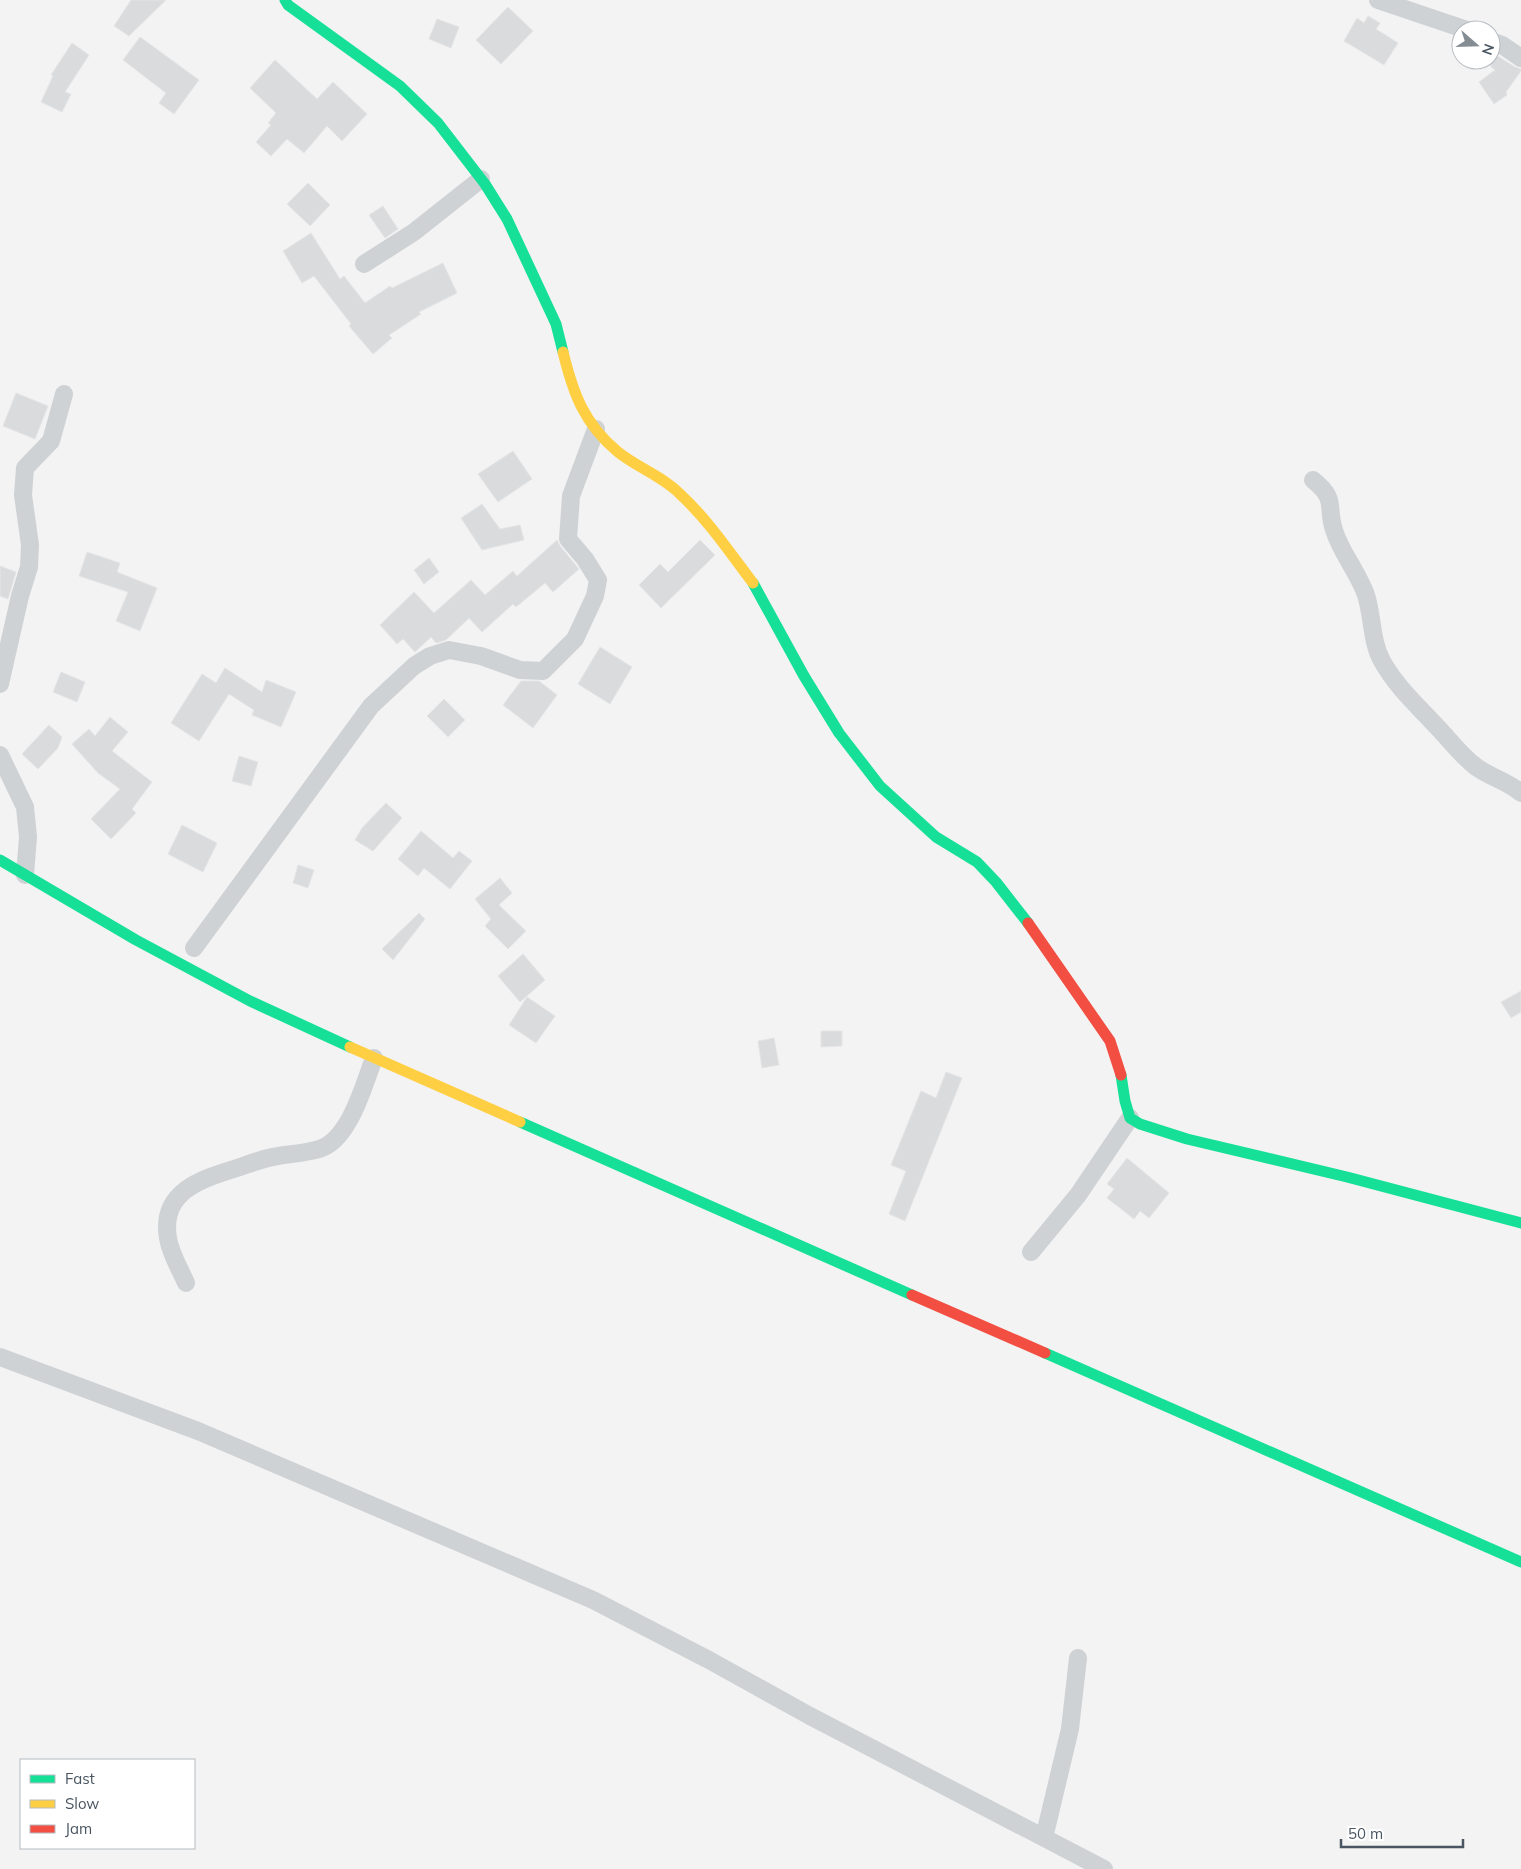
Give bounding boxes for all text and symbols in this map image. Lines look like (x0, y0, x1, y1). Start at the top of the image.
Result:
north arrow (1451, 20, 1501, 70)
text: N (1478, 41, 1498, 57)
legend (20, 1759, 195, 1849)
text: Fast (65, 1769, 95, 1788)
text: Slow (65, 1794, 99, 1813)
scale bar (1341, 1816, 1464, 1848)
text: Jam (65, 1819, 92, 1838)
text: 50 m (1348, 1824, 1383, 1843)

